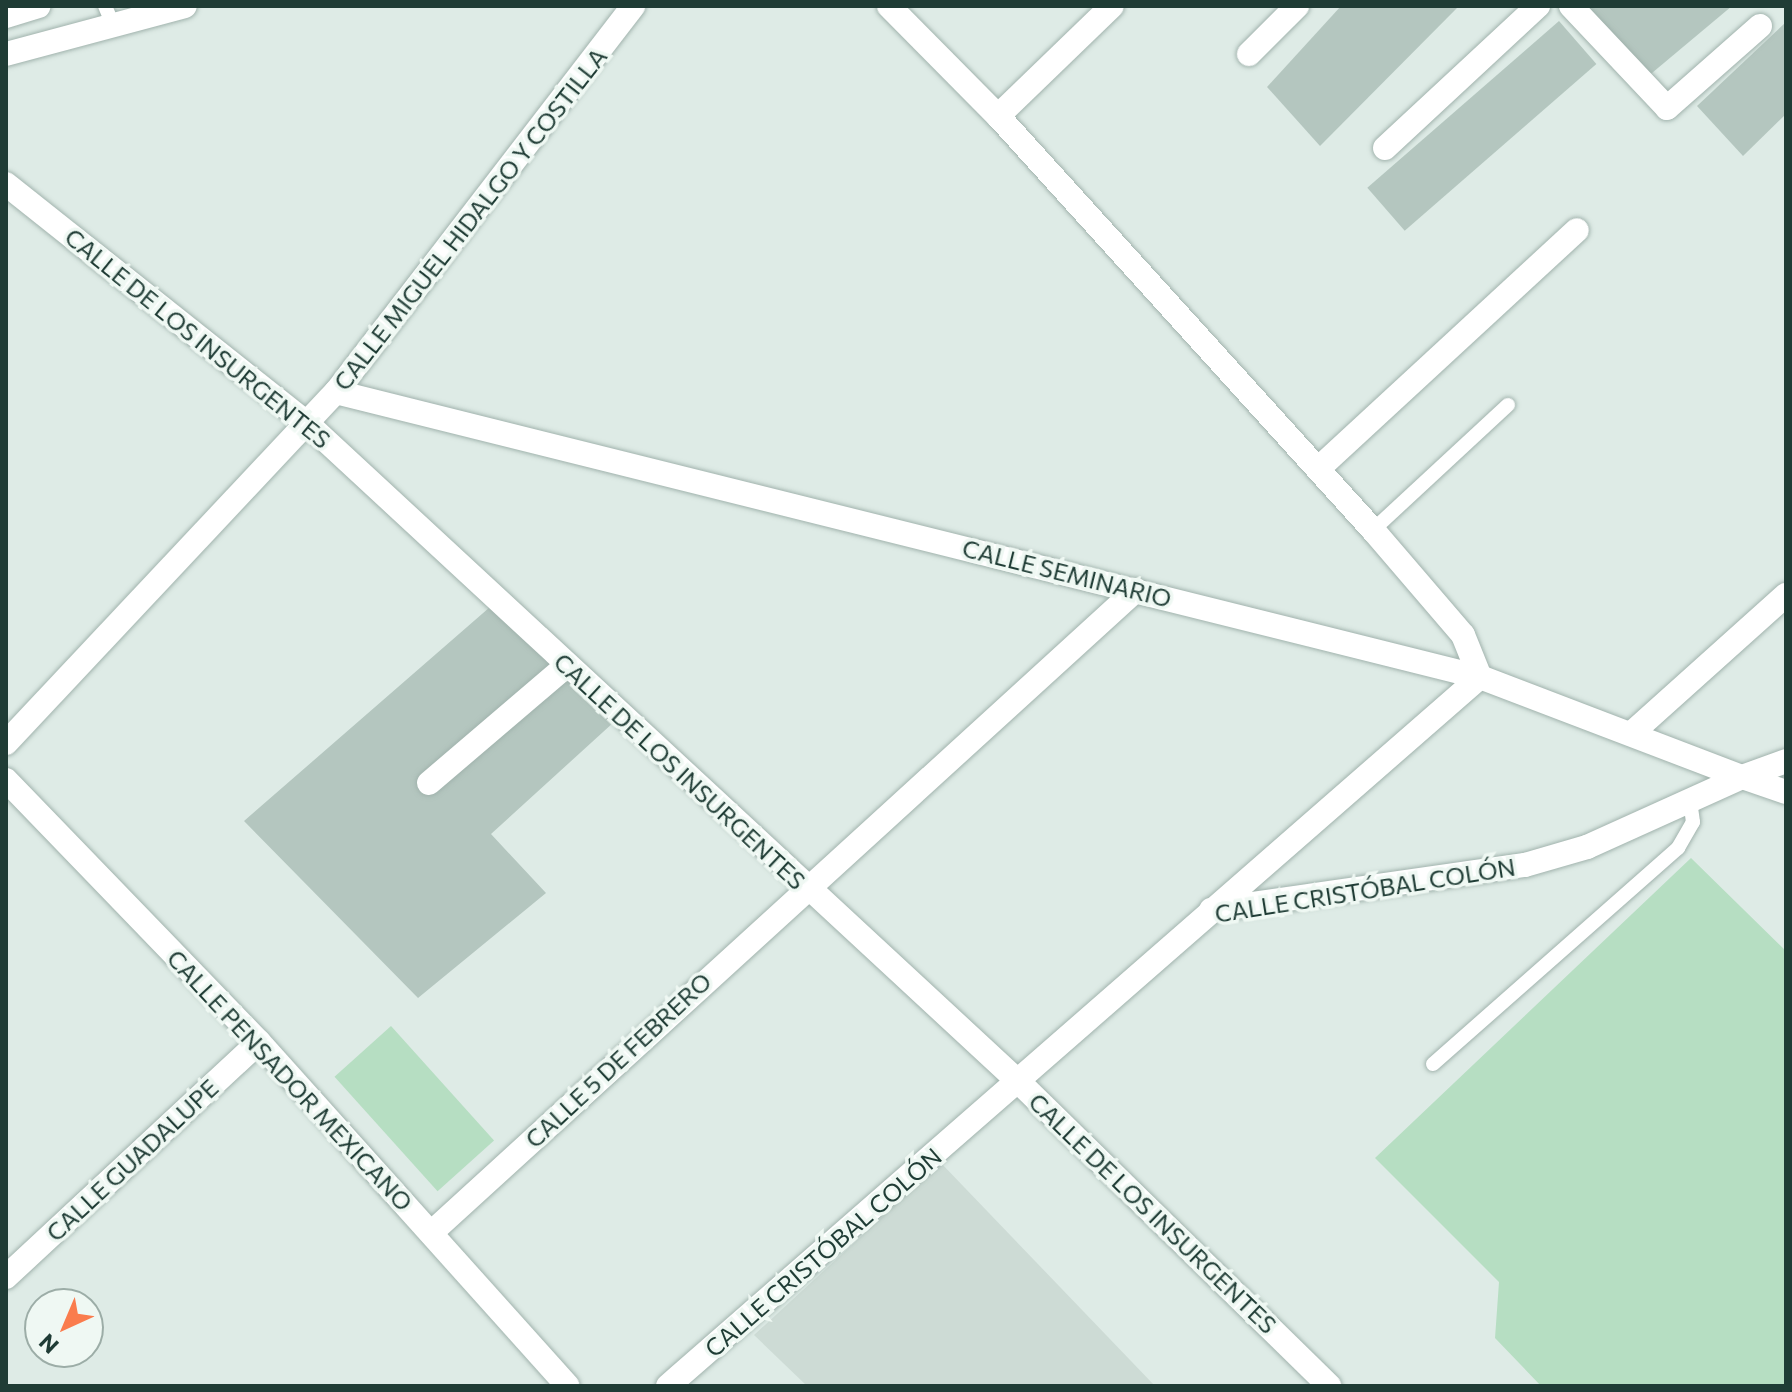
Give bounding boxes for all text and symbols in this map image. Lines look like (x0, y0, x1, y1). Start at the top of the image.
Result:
street label: CALLE MIGUEL HIDALGO Y COSTILLA (327, 42, 613, 396)
street label: CALLE DE LOS INSURGENTES (59, 222, 337, 454)
street label: CALLE SEMINARIO (960, 533, 1174, 613)
street label: CALLE DE LOS INSURGENTES (548, 647, 812, 895)
street label: CALLE CRISTÓBAL COLÓN (1213, 852, 1517, 928)
street label: CALLE PENSADOR MEXICANO (161, 944, 419, 1216)
street label: CALLE 5 DE FEBRERO (519, 966, 717, 1154)
street label: CALLE GUADALUPE (40, 1073, 224, 1247)
street label: CALLE DE LOS INSURGENTES (1023, 1087, 1283, 1339)
street label: CALLE CRISTÓBAL COLÓN (699, 1141, 947, 1363)
north arrow (24, 1288, 104, 1368)
text: N (33, 1329, 64, 1360)

